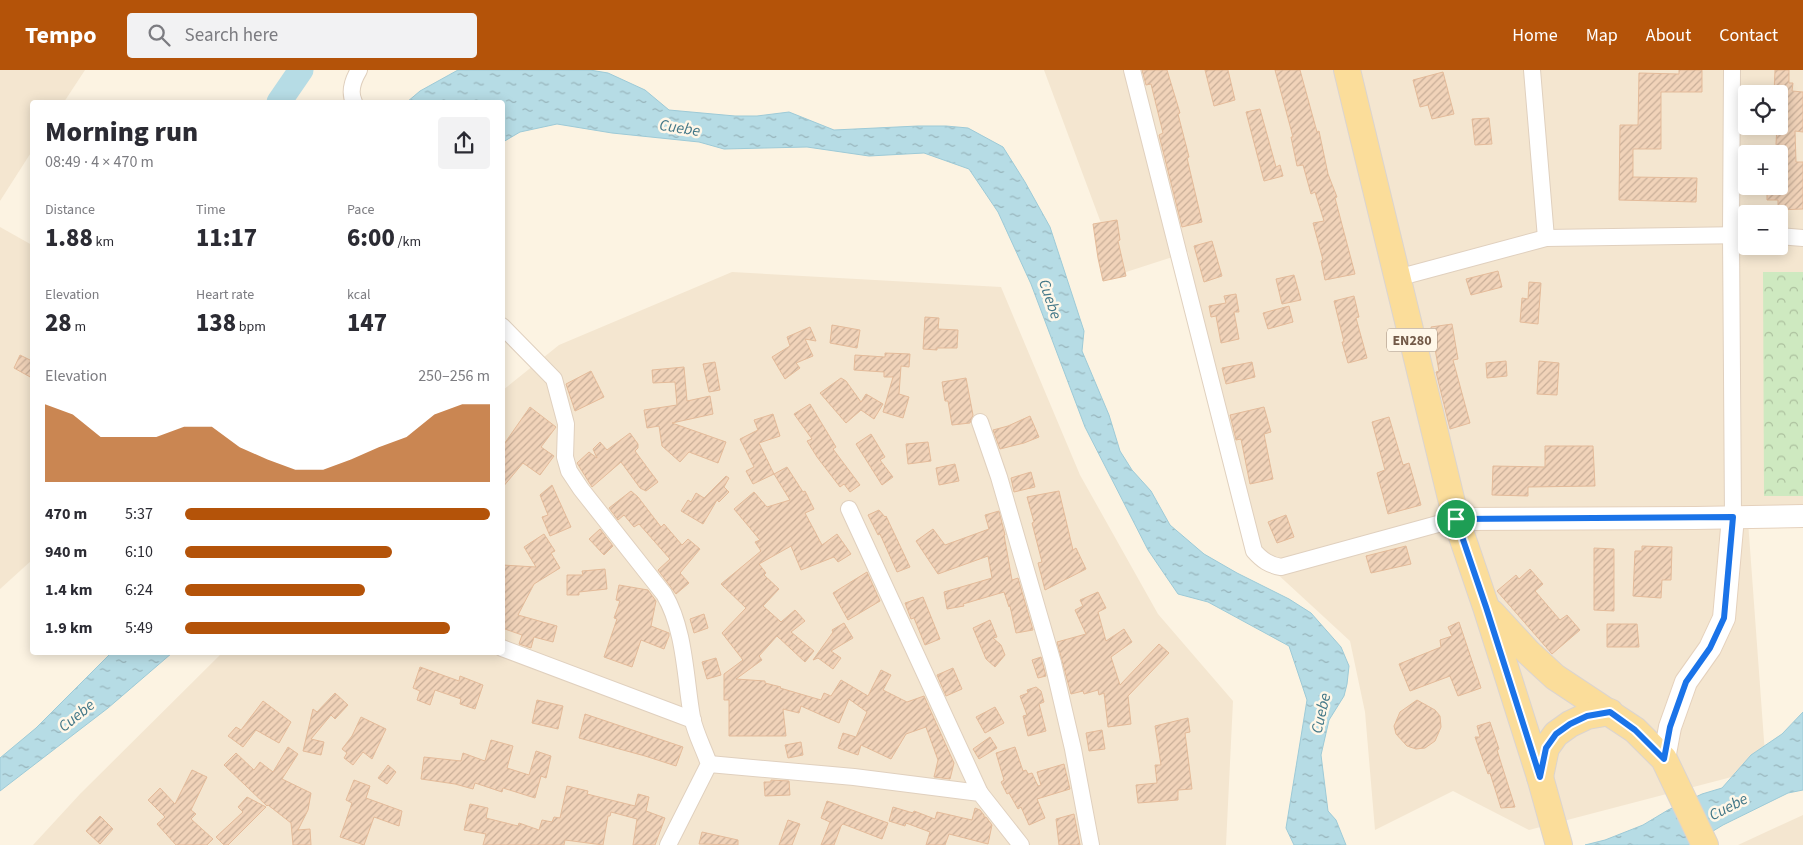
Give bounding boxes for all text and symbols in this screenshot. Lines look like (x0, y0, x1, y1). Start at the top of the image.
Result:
search box (127, 13, 477, 58)
text: Tempo (25, 18, 97, 53)
icon: search (145, 21, 173, 49)
text: Search here (185, 22, 278, 49)
text: Home (1512, 23, 1558, 48)
text: Map (1586, 23, 1618, 48)
text: About (1646, 23, 1691, 48)
text: Contact (1719, 23, 1778, 48)
map controls (1738, 85, 1788, 255)
button: locate (1738, 85, 1788, 135)
text: Morning run (45, 112, 198, 152)
water label: Cuebe (658, 114, 702, 142)
button: share (438, 117, 490, 169)
button: + (1738, 145, 1788, 195)
text: 08:49 · 4 × 470 m (45, 151, 154, 173)
text: Distance (45, 200, 95, 220)
text: Time (196, 200, 226, 220)
text: Pace (347, 200, 374, 220)
button: − (1738, 205, 1788, 255)
text: 1.88 (45, 220, 93, 256)
text: 11:17 (196, 220, 257, 256)
text: 6:00 (347, 220, 395, 256)
text: km (93, 232, 114, 252)
text: /km (395, 232, 421, 252)
water label: Cuebe (1033, 276, 1067, 323)
text: Elevation (45, 285, 100, 305)
text: Heart rate (196, 285, 254, 305)
text: kcal (347, 285, 371, 305)
text: 28 (45, 305, 72, 341)
text: 138 (196, 305, 236, 341)
text: 147 (347, 305, 387, 341)
text: m (72, 317, 86, 337)
text: bpm (236, 317, 266, 337)
road number: EN280 (1387, 328, 1437, 352)
text: Elevation (45, 365, 107, 387)
text: 250–256 m (418, 365, 490, 387)
pin (1435, 498, 1477, 540)
text: 470 m (45, 503, 87, 525)
text: 5:37 (125, 503, 153, 525)
icon: arrive (1442, 505, 1470, 533)
text: 940 m (45, 541, 87, 563)
text: 6:10 (125, 541, 153, 563)
text: 1.4 km (45, 579, 92, 601)
text: 6:24 (125, 579, 153, 601)
text: 1.9 km (45, 617, 92, 639)
text: 5:49 (125, 617, 153, 639)
water label: Cuebe (1306, 691, 1336, 736)
water label: Cuebe (54, 694, 100, 737)
water label: Cuebe (1705, 788, 1752, 826)

